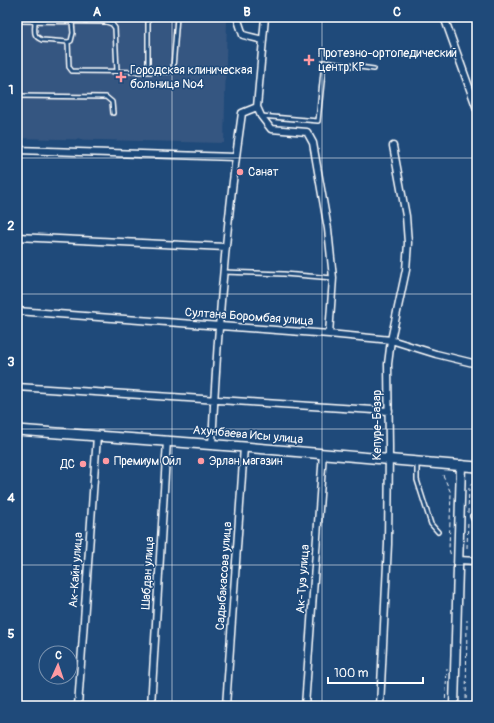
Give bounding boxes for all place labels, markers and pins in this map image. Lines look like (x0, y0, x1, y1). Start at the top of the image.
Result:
place label: Протезно-ортопедический центр КР (318, 46, 457, 75)
marker: Протезно-ортопедический центр КР (303, 54, 315, 66)
place label: Городская клиническая больница №4 (130, 63, 253, 92)
marker: Городская клиническая больница №4 (115, 71, 127, 83)
place label: Санат (248, 165, 279, 180)
marker: Санат (235, 167, 245, 177)
place label: Премиум Ойл (114, 454, 181, 469)
place label: Эрлан магазин (209, 454, 283, 469)
marker: Премиум Ойл (101, 456, 111, 466)
marker: Эрлан магазин (196, 456, 206, 466)
place label: ДС (59, 457, 75, 472)
marker: ДС (78, 459, 88, 469)

